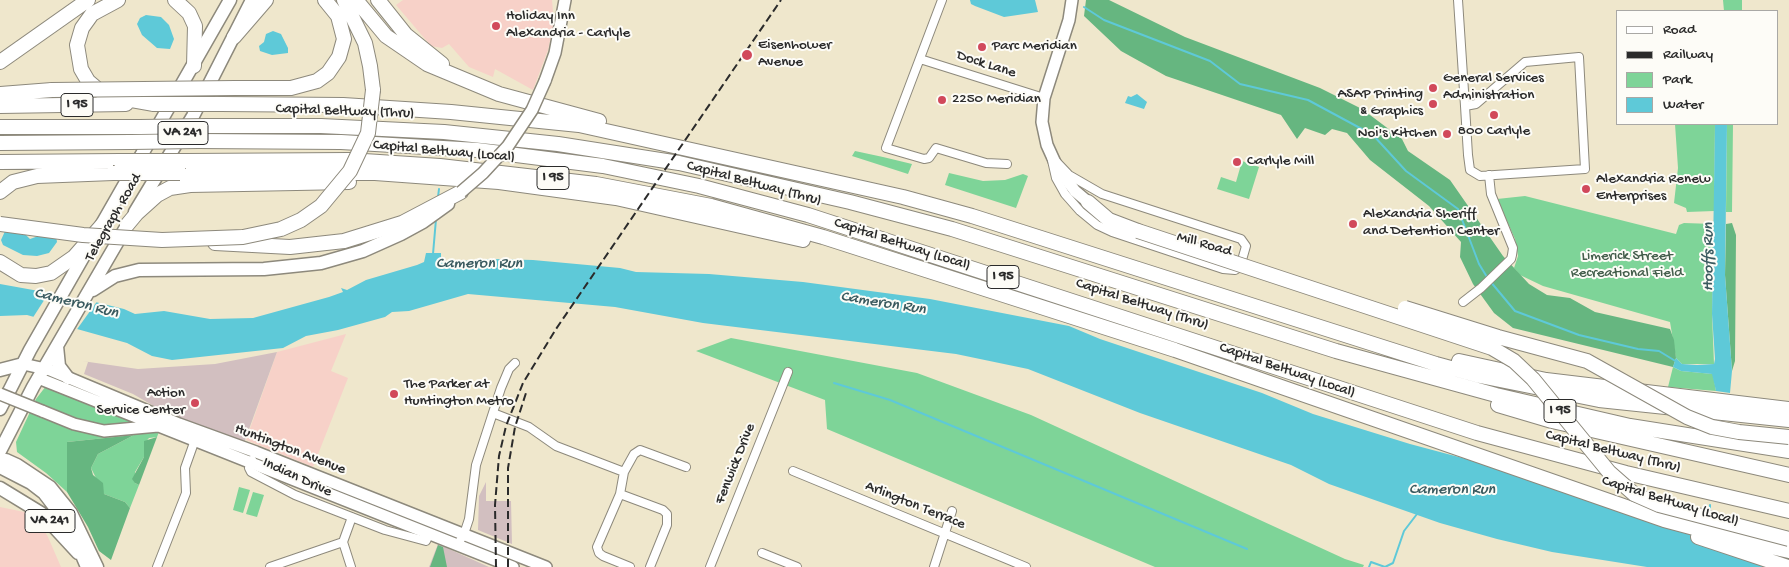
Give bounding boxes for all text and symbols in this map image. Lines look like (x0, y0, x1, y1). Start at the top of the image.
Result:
place label: Holiday Inn Alexandria - Carlyle (506, 8, 630, 43)
legend (1616, 10, 1779, 125)
marker: Holiday Inn Alexandria - Carlyle (490, 20, 502, 32)
text: Road (1663, 21, 1696, 39)
place label: Eisenhower Avenue (758, 37, 832, 72)
place label: Parc Meridian (992, 38, 1077, 56)
marker: Parc Meridian (976, 41, 988, 53)
text: Railway (1663, 46, 1713, 64)
street label: Dock Lane (954, 47, 1018, 83)
marker: Eisenhower Avenue (740, 48, 754, 62)
place label: General Services Administration (1443, 70, 1544, 105)
text: Park (1663, 71, 1692, 89)
marker: General Services Administration (1427, 82, 1439, 94)
place label: ASAP Printing & Graphics (1338, 86, 1423, 121)
place label: 2250 Meridian (952, 91, 1041, 109)
road number: I 95 (61, 94, 93, 116)
marker: 2250 Meridian (936, 94, 948, 106)
text: Water (1663, 96, 1703, 114)
marker: ASAP Printing & Graphics (1427, 98, 1439, 110)
street label: Capital Beltway (Thru) (275, 101, 415, 123)
marker: 800 Carlyle (1488, 109, 1500, 121)
road number: VA 241 (158, 122, 208, 144)
place label: 800 Carlyle (1458, 123, 1530, 141)
place label: Noi's Kitchen (1358, 125, 1437, 143)
marker: Noi's Kitchen (1441, 128, 1453, 140)
street label: Capital Beltway (Local) (372, 137, 516, 167)
place label: Carlyle Mill (1247, 153, 1314, 171)
marker: Carlyle Mill (1231, 156, 1243, 168)
street label: Capital Beltway (Thru) (685, 157, 823, 211)
road number: I 95 (537, 167, 569, 190)
street label: Telegraph Road (82, 171, 146, 265)
place label: Alexandria Renew Enterprises (1596, 171, 1711, 206)
marker: Alexandria Renew Enterprises (1580, 183, 1592, 195)
place label: Alexandria Sheriff and Detention Center (1363, 206, 1499, 241)
street label: Capital Beltway (Local) (831, 214, 973, 276)
marker: Alexandria Sheriff and Detention Center (1347, 218, 1359, 230)
water label: Hooffs Run (1700, 223, 1720, 291)
street label: Mill Road (1174, 229, 1234, 261)
park label: Limerick Street Recreational Field (1571, 248, 1683, 283)
water label: Cameron Run (436, 255, 522, 275)
road number: I 95 (987, 266, 1019, 288)
street label: Capital Beltway (Thru) (1073, 275, 1211, 335)
water label: Cameron Run (32, 284, 120, 324)
water label: Cameron Run (839, 288, 927, 320)
street label: Capital Beltway (Local) (1217, 339, 1357, 403)
place label: The Parker at Huntington Metro (404, 376, 514, 411)
place label: Action Service Center (97, 385, 185, 420)
marker: The Parker at Huntington Metro (388, 388, 400, 400)
marker: Action Service Center (189, 397, 201, 409)
road number: I 95 (1544, 400, 1576, 422)
street label: Huntington Avenue (232, 421, 348, 479)
street label: Fenwick Drive (712, 421, 760, 507)
street label: Capital Beltway (Thru) (1543, 426, 1683, 478)
street label: Indian Drive (259, 454, 335, 502)
street label: Capital Beltway (Local) (1599, 473, 1741, 531)
street label: Arlington Terrace (862, 478, 968, 534)
water label: Cameron Run (1409, 481, 1495, 501)
road number: VA 241 (25, 510, 75, 532)

